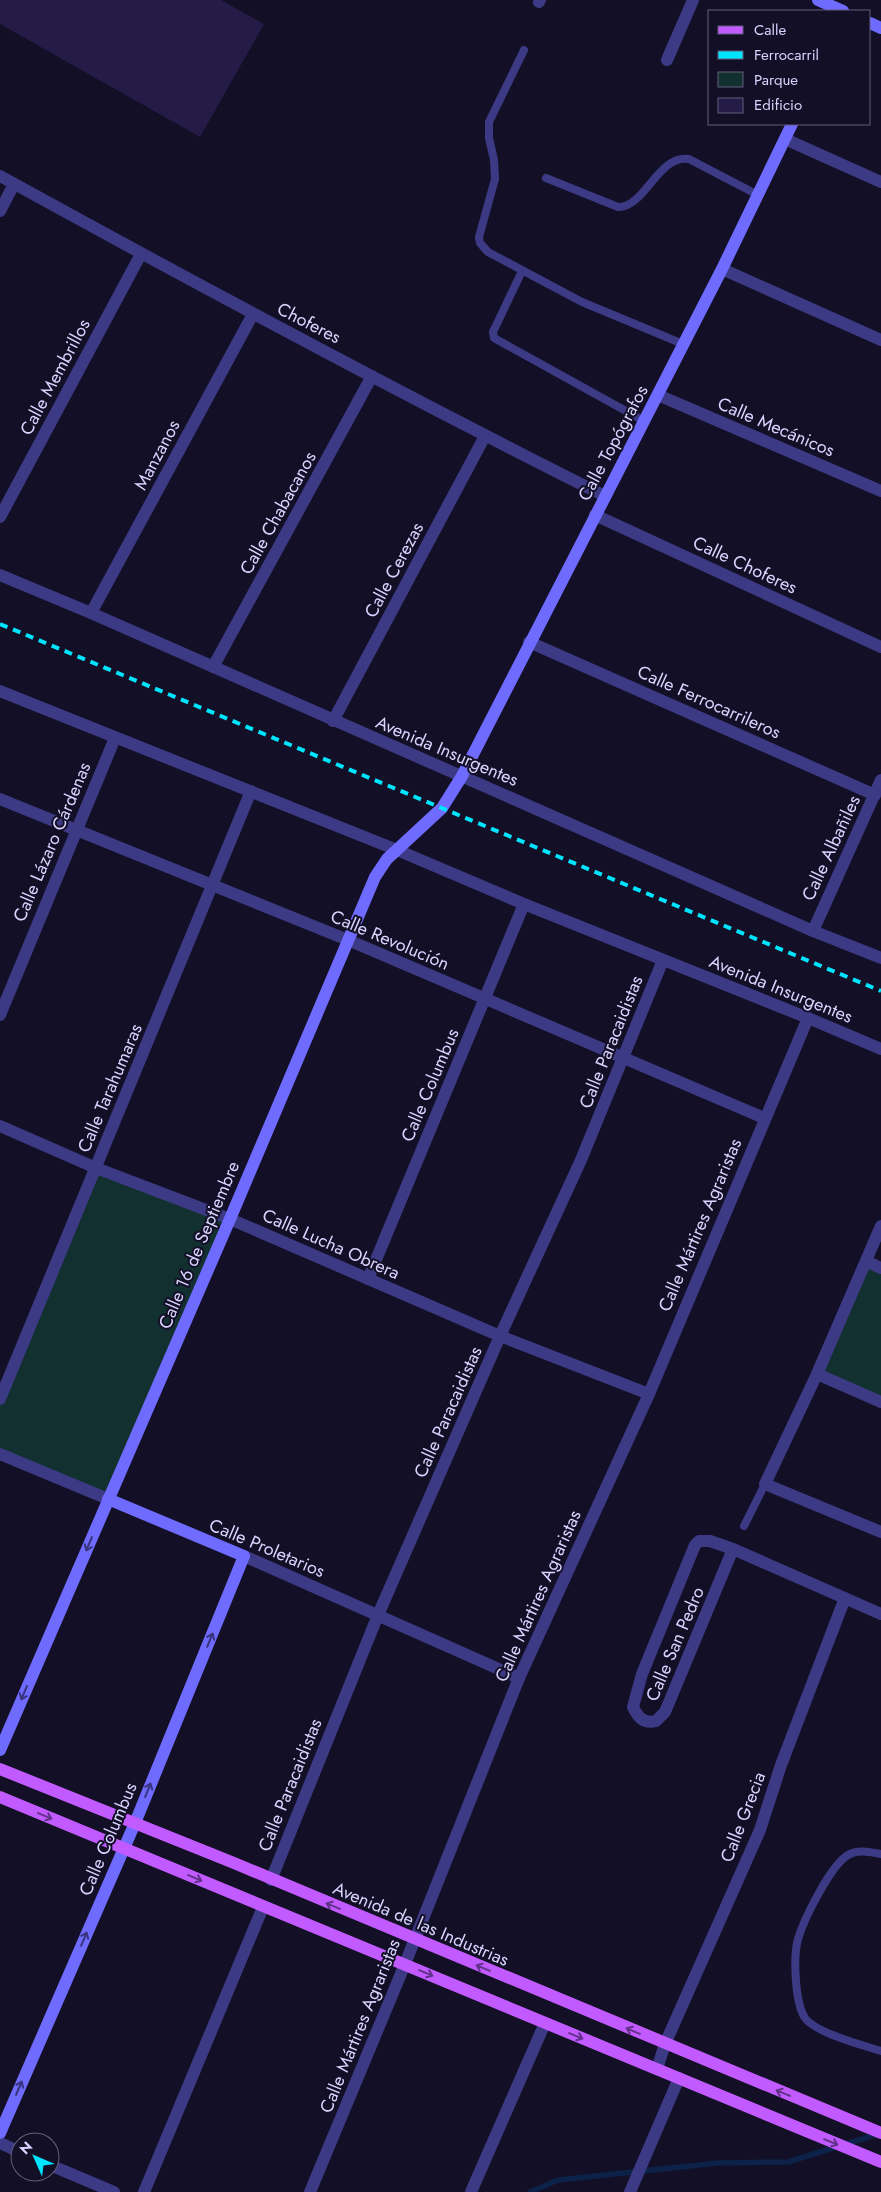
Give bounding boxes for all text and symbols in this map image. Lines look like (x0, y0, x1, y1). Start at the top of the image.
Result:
legend (708, 10, 871, 125)
text: Calle (754, 19, 786, 41)
text: Ferrocarril (754, 44, 819, 66)
text: Parque (754, 69, 798, 91)
text: Edificio (754, 94, 802, 116)
street label: Choferes (273, 296, 345, 350)
street label: Calle Membrillos (13, 314, 97, 440)
street label: Calle Topógrafos (572, 380, 654, 506)
street label: Calle Mecánicos (713, 391, 839, 463)
street label: Manzanos (128, 415, 186, 495)
street label: Calle Chabacanos (233, 447, 323, 579)
street label: Calle Cerezas (358, 518, 430, 622)
street label: Calle Choferes (689, 529, 801, 601)
street label: Calle Ferrocarrileros (633, 659, 785, 745)
street label: Avenida Insurgentes (372, 709, 522, 793)
street label: Calle Lázaro Cárdenas (7, 758, 97, 926)
street label: Calle Albañiles (795, 791, 867, 905)
street label: Calle Revolución (327, 903, 453, 977)
street label: Avenida Insurgentes (705, 948, 857, 1030)
street label: Calle Paracaidistas (573, 972, 649, 1112)
street label: Calle Tarahumaras (71, 1020, 149, 1156)
street label: Calle Columbus (394, 1024, 466, 1146)
street label: Calle Mártires Agraristas (652, 1135, 748, 1315)
street label: Calle 16 de Septiembre (152, 1157, 246, 1333)
street label: Calle Lucha Obrera (258, 1202, 404, 1286)
street label: Calle Paracaidistas (407, 1342, 489, 1482)
street label: Calle Mártires Agraristas (488, 1506, 588, 1686)
street label: Calle Proletarios (205, 1512, 329, 1584)
one-way arrow (83, 1536, 93, 1551)
street label: Calle San Pedro (639, 1583, 711, 1705)
one-way arrow (205, 1633, 215, 1648)
one-way arrow (19, 1685, 29, 1700)
street label: Calle Paracaidistas (252, 1715, 328, 1855)
street label: Calle Grecia (714, 1768, 772, 1866)
street label: Calle Columbus (72, 1778, 144, 1900)
one-way arrow (144, 1783, 153, 1798)
one-way arrow (37, 1811, 52, 1821)
one-way arrow (187, 1874, 202, 1884)
street label: Avenida de las Industrias (329, 1875, 513, 1973)
one-way arrow (326, 1901, 341, 1910)
one-way arrow (79, 1932, 89, 1947)
street label: Calle Mártires Agraristas (313, 1935, 407, 2117)
one-way arrow (476, 1963, 491, 1973)
one-way arrow (418, 1968, 433, 1978)
one-way arrow (626, 2025, 641, 2035)
one-way arrow (568, 2031, 583, 2041)
one-way arrow (16, 2081, 25, 2096)
one-way arrow (776, 2087, 791, 2097)
north arrow (10, 2132, 60, 2182)
text: N (15, 2137, 37, 2159)
one-way arrow (823, 2137, 838, 2147)

